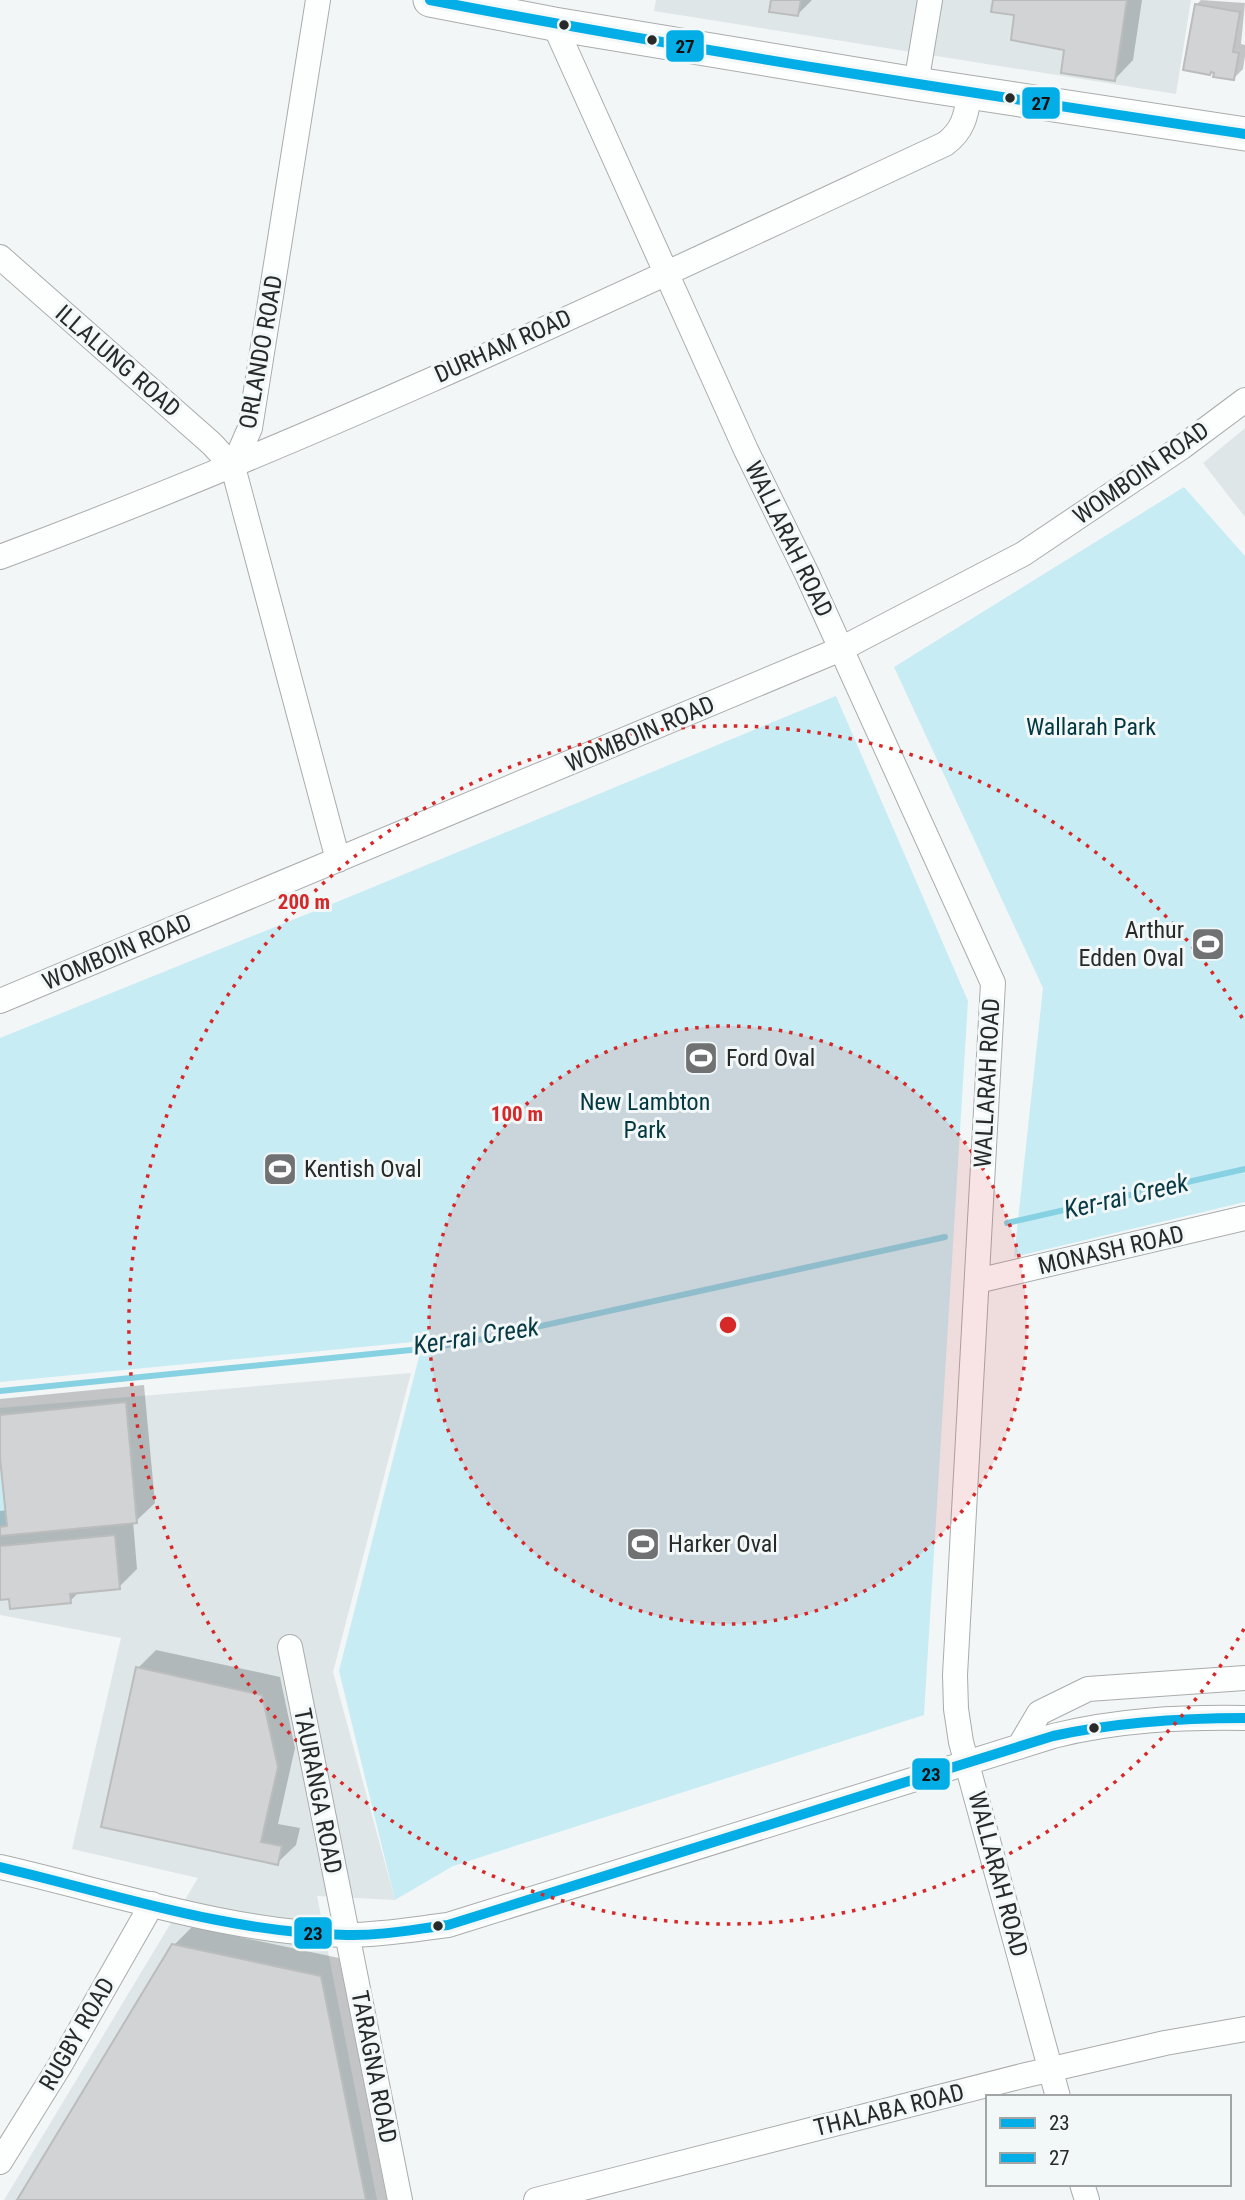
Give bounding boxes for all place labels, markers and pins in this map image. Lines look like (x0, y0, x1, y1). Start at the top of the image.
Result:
unlabelled marker (557, 18, 571, 32)
unlabelled marker (645, 33, 659, 47)
unlabelled marker (1003, 91, 1017, 105)
place label: Arthur Edden Oval (1079, 916, 1184, 972)
sports icon: Arthur Edden Oval (1189, 925, 1227, 963)
sports icon: Ford Oval (682, 1039, 720, 1077)
place label: Ford Oval (726, 1044, 815, 1072)
sports icon: Kentish Oval (261, 1150, 299, 1188)
place label: Kentish Oval (304, 1155, 422, 1183)
centre of rings (716, 1313, 740, 1337)
sports icon: Harker Oval (624, 1525, 662, 1563)
place label: Harker Oval (668, 1530, 778, 1558)
unlabelled marker (1087, 1721, 1101, 1735)
unlabelled marker (431, 1919, 445, 1933)

